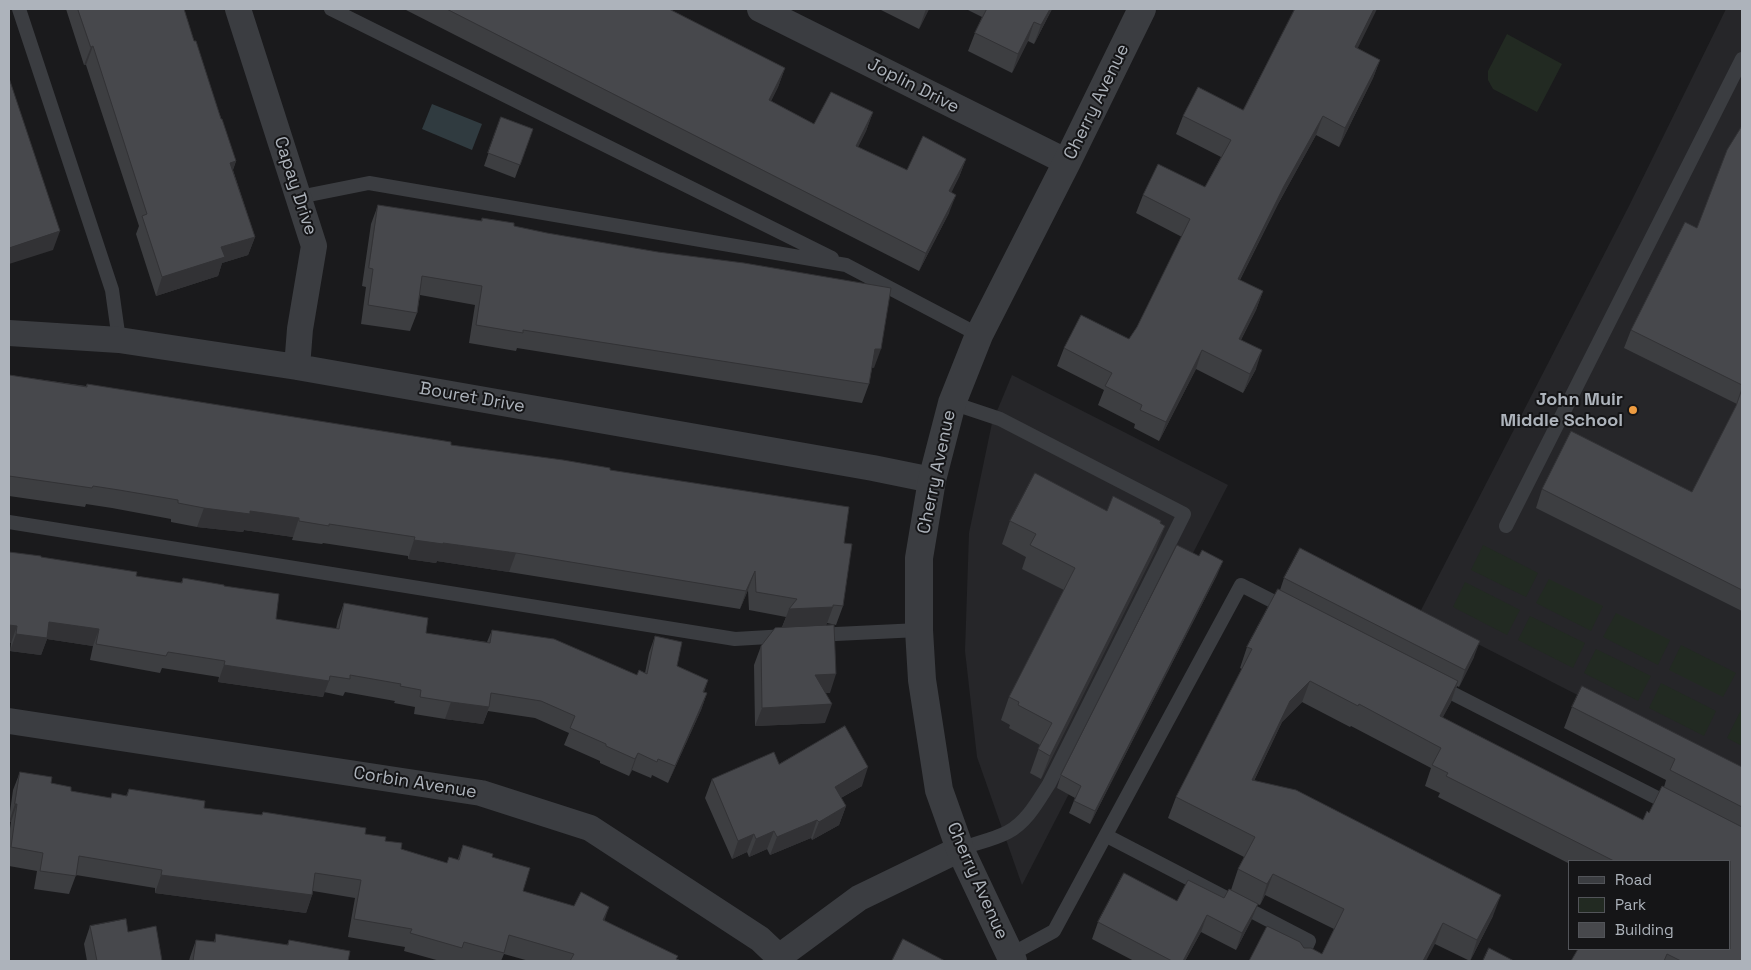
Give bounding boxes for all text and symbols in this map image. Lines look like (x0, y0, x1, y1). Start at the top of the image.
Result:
street label: Cherry Avenue (1060, 41, 1134, 163)
street label: Joplin Drive (863, 54, 963, 118)
street label: Capay Drive (269, 134, 321, 238)
street label: Bouret Drive (418, 378, 526, 418)
place label: John Muir Middle School (1500, 389, 1623, 432)
marker: John Muir Middle School (1627, 404, 1639, 416)
street label: Cherry Avenue (913, 408, 961, 536)
street label: Corbin Avenue (352, 763, 478, 803)
street label: Cherry Avenue (942, 819, 1012, 943)
legend (1568, 860, 1731, 950)
text: Road (1615, 870, 1652, 889)
text: Park (1615, 895, 1646, 914)
text: Building (1615, 920, 1674, 939)

